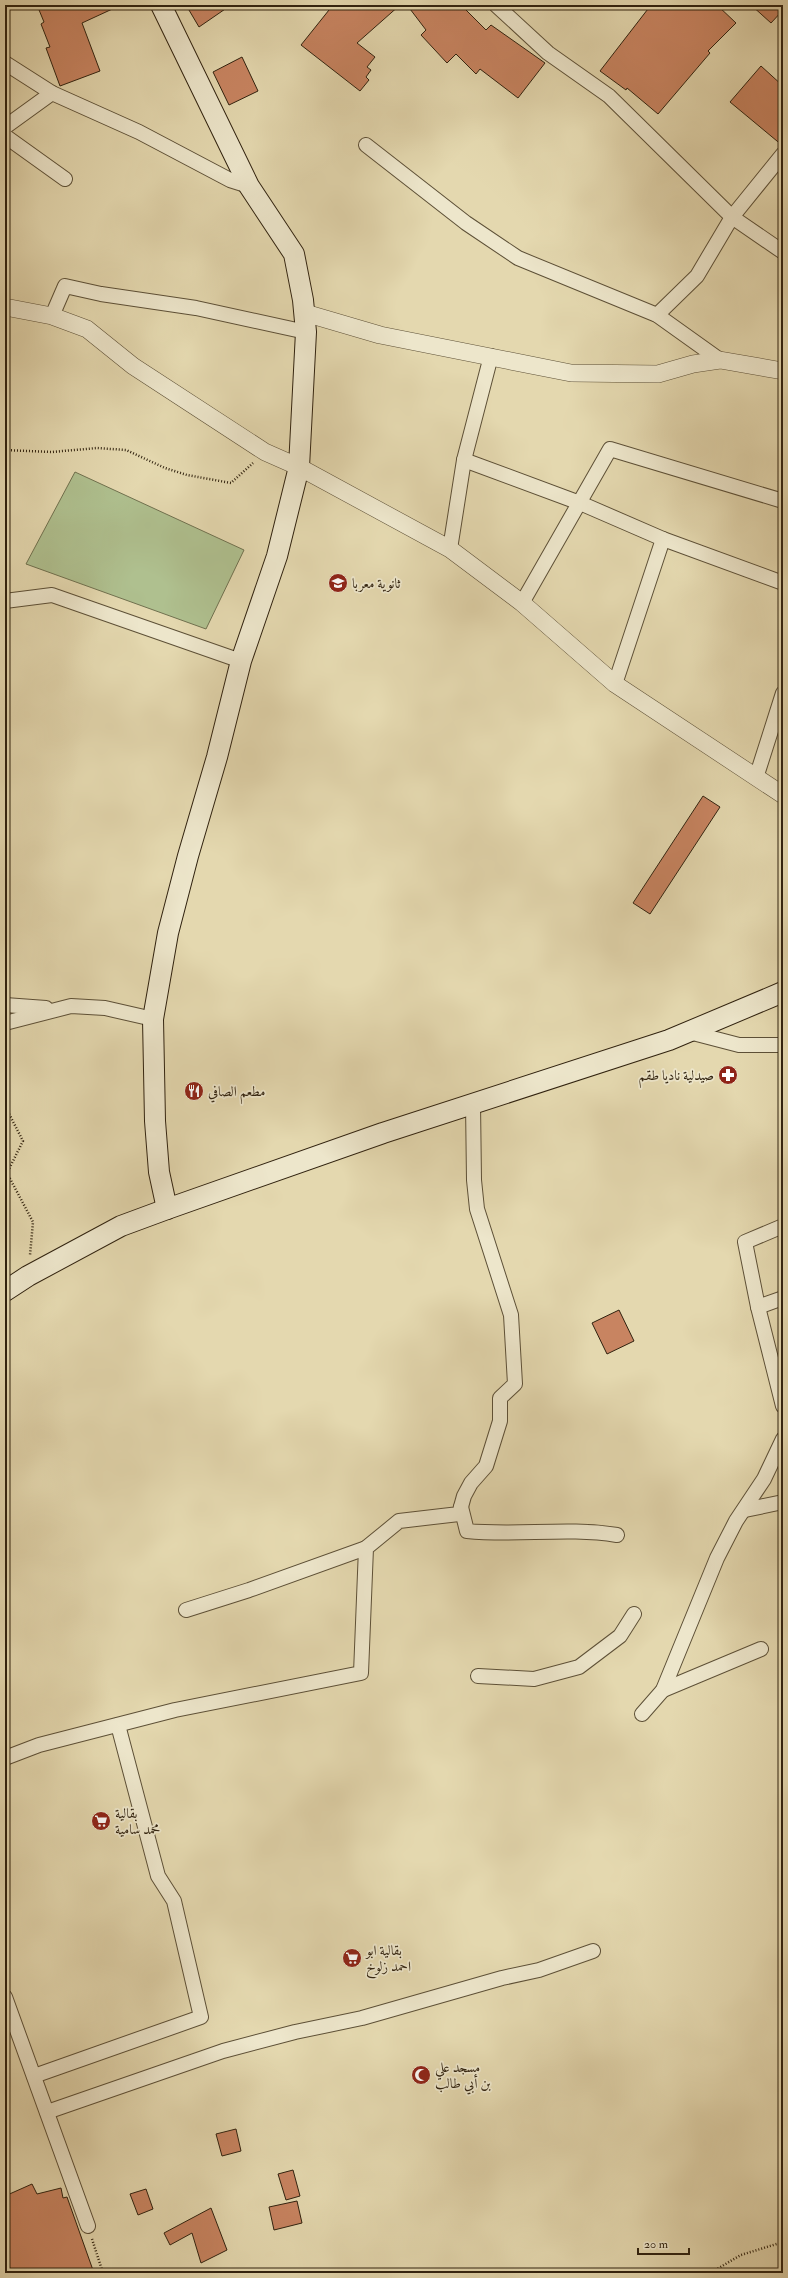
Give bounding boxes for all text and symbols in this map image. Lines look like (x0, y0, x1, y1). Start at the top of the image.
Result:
school or university icon: ثانوية معربا (327, 572, 349, 594)
place label: ثانوية معربا (352, 575, 401, 592)
pharmacy icon: صيدلية ناديا طقم (717, 1064, 739, 1086)
place label: صيدلية ناديا طقم (639, 1067, 714, 1089)
restaurant icon: مطعم الصافي (183, 1080, 205, 1102)
place label: مطعم الصافي (208, 1083, 265, 1105)
place label: بقالية محمد سامية (115, 1805, 160, 1838)
supermarket icon: بقالية محمد سامية (90, 1810, 112, 1832)
place label: بقالية ابو احمد زلوخ (364, 1942, 411, 1979)
supermarket icon: بقالية ابو احمد زلوخ (341, 1947, 363, 1969)
place label: مسجد علي بن أبي طالب (435, 2059, 491, 2095)
mosque icon: مسجد علي بن أبي طالب (410, 2064, 432, 2086)
scale bar (638, 2230, 689, 2256)
text: 20 m (644, 2237, 669, 2252)

